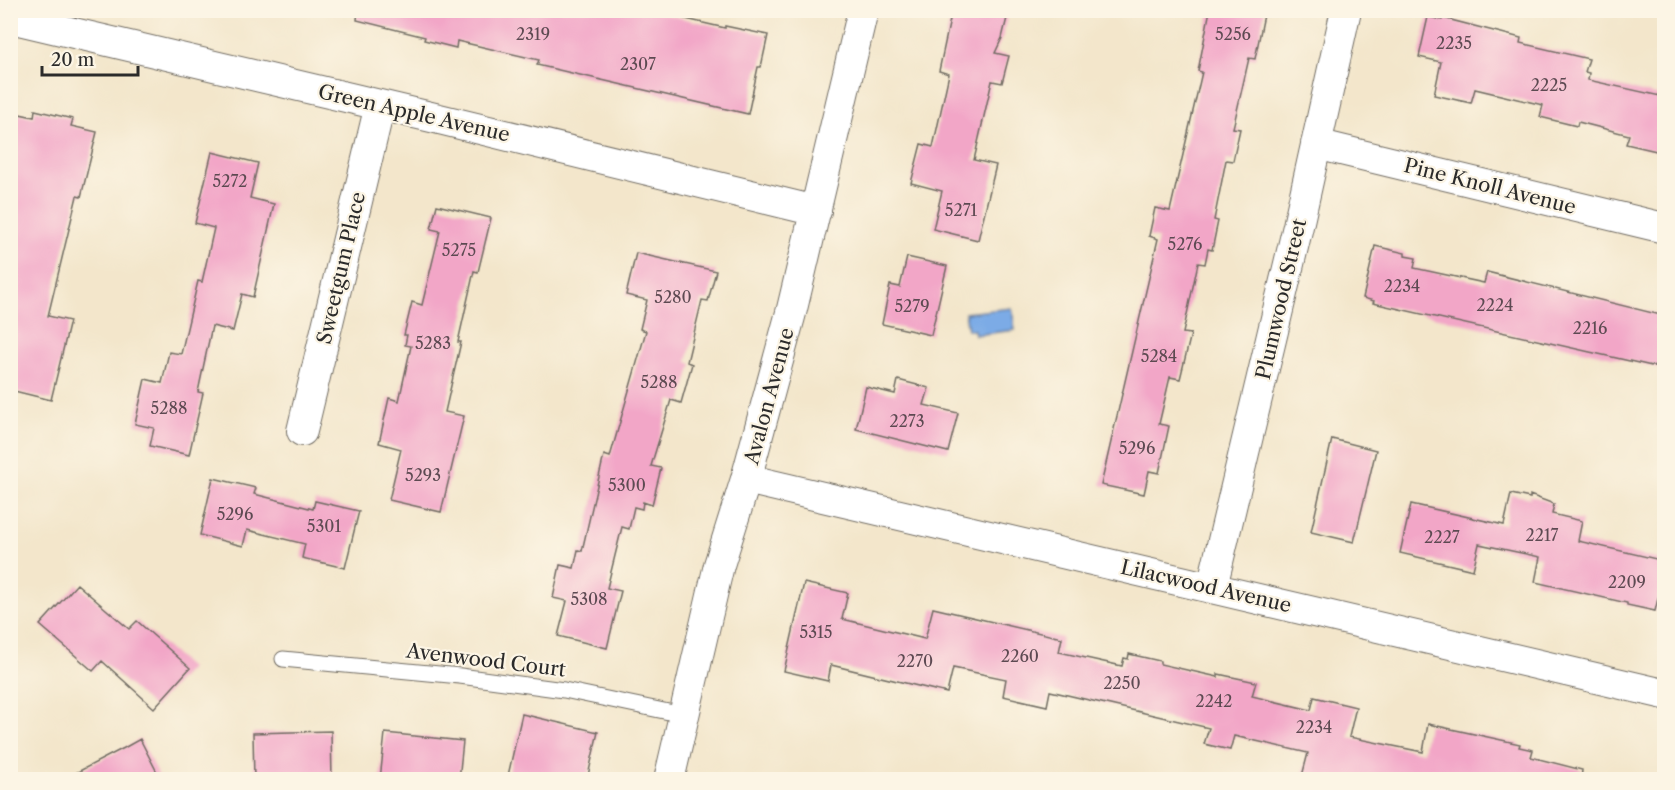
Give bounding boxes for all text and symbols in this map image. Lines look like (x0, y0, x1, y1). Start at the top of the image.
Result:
house number: 2319 (516, 24, 550, 44)
house number: 5256 (1215, 24, 1251, 44)
house number: 2235 (1436, 33, 1472, 53)
scale bar (42, 39, 138, 77)
text: 20 m (51, 49, 95, 71)
house number: 2307 (620, 54, 656, 74)
house number: 2225 (1531, 75, 1567, 95)
street label: Green Apple Avenue (316, 79, 512, 147)
street label: Pine Knoll Avenue (1402, 153, 1578, 219)
house number: 5272 (213, 171, 247, 191)
street label: Sweetgum Place (312, 190, 370, 346)
house number: 5271 (945, 200, 978, 220)
street label: Plumwood Street (1251, 216, 1311, 382)
house number: 5276 (1168, 234, 1202, 254)
house number: 5275 (442, 240, 476, 260)
house number: 2234 (1384, 276, 1420, 296)
house number: 5280 (654, 287, 692, 307)
house number: 2224 (1477, 295, 1513, 315)
house number: 5279 (894, 296, 930, 316)
house number: 2216 (1573, 318, 1607, 338)
street label: Avalon Avenue (739, 325, 799, 468)
house number: 5283 (415, 333, 451, 353)
house number: 5284 (1141, 346, 1177, 366)
house number: 5288 (641, 372, 677, 392)
house number: 5288 (151, 398, 187, 418)
house number: 2273 (889, 411, 925, 431)
house number: 5296 (1119, 438, 1155, 458)
house number: 5293 (405, 465, 441, 485)
house number: 5300 (608, 475, 646, 495)
house number: 5296 (217, 504, 253, 524)
house number: 5301 (307, 516, 341, 536)
house number: 2217 (1525, 525, 1559, 545)
house number: 2227 (1424, 527, 1460, 547)
street label: Lilacwood Avenue (1118, 555, 1294, 617)
house number: 2209 (1608, 572, 1646, 592)
house number: 5308 (570, 589, 608, 609)
house number: 5315 (800, 622, 832, 642)
street label: Avenwood Court (404, 638, 567, 682)
house number: 2260 (1001, 646, 1039, 666)
house number: 2270 (897, 651, 933, 671)
house number: 2250 (1103, 673, 1141, 693)
house number: 2242 (1196, 691, 1232, 711)
house number: 2234 (1296, 717, 1332, 737)

